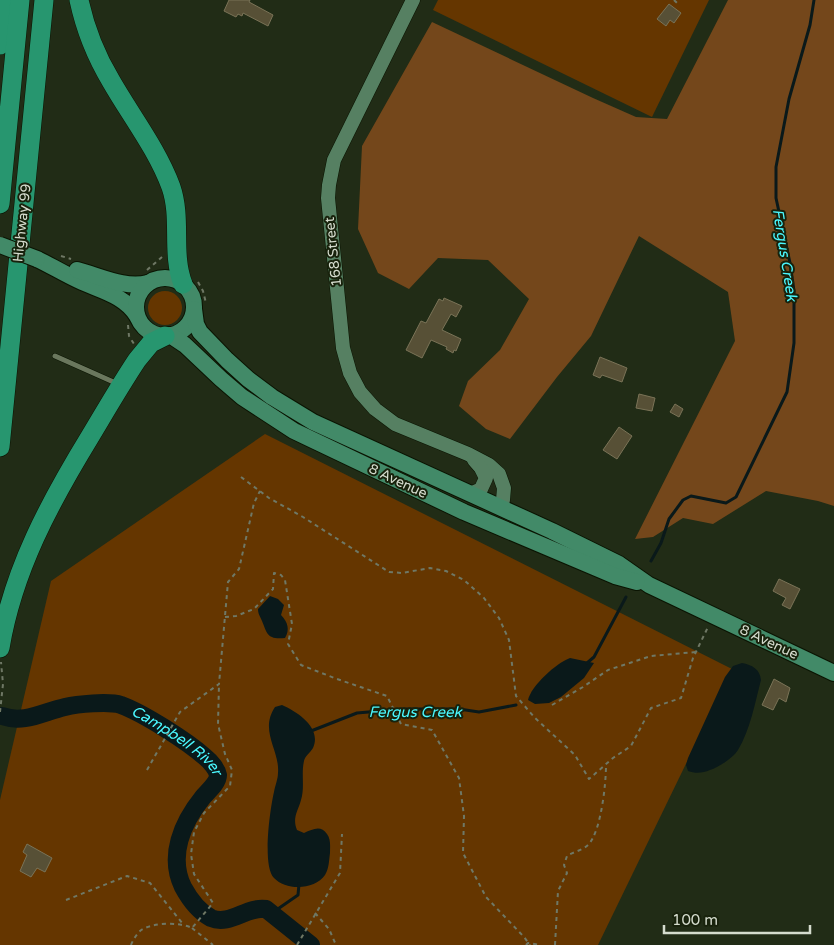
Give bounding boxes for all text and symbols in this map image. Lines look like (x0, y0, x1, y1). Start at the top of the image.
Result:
street label: Highway 99 (9, 183, 35, 263)
water label: Fergus Creek (769, 208, 801, 304)
street label: 168 Street (321, 216, 345, 288)
street label: 8 Avenue (366, 460, 430, 502)
street label: 8 Avenue (737, 621, 801, 663)
water label: Campbell River (128, 702, 227, 780)
water label: Fergus Creek (368, 703, 463, 721)
scale bar (664, 902, 810, 934)
text: 100 m (672, 911, 718, 929)

